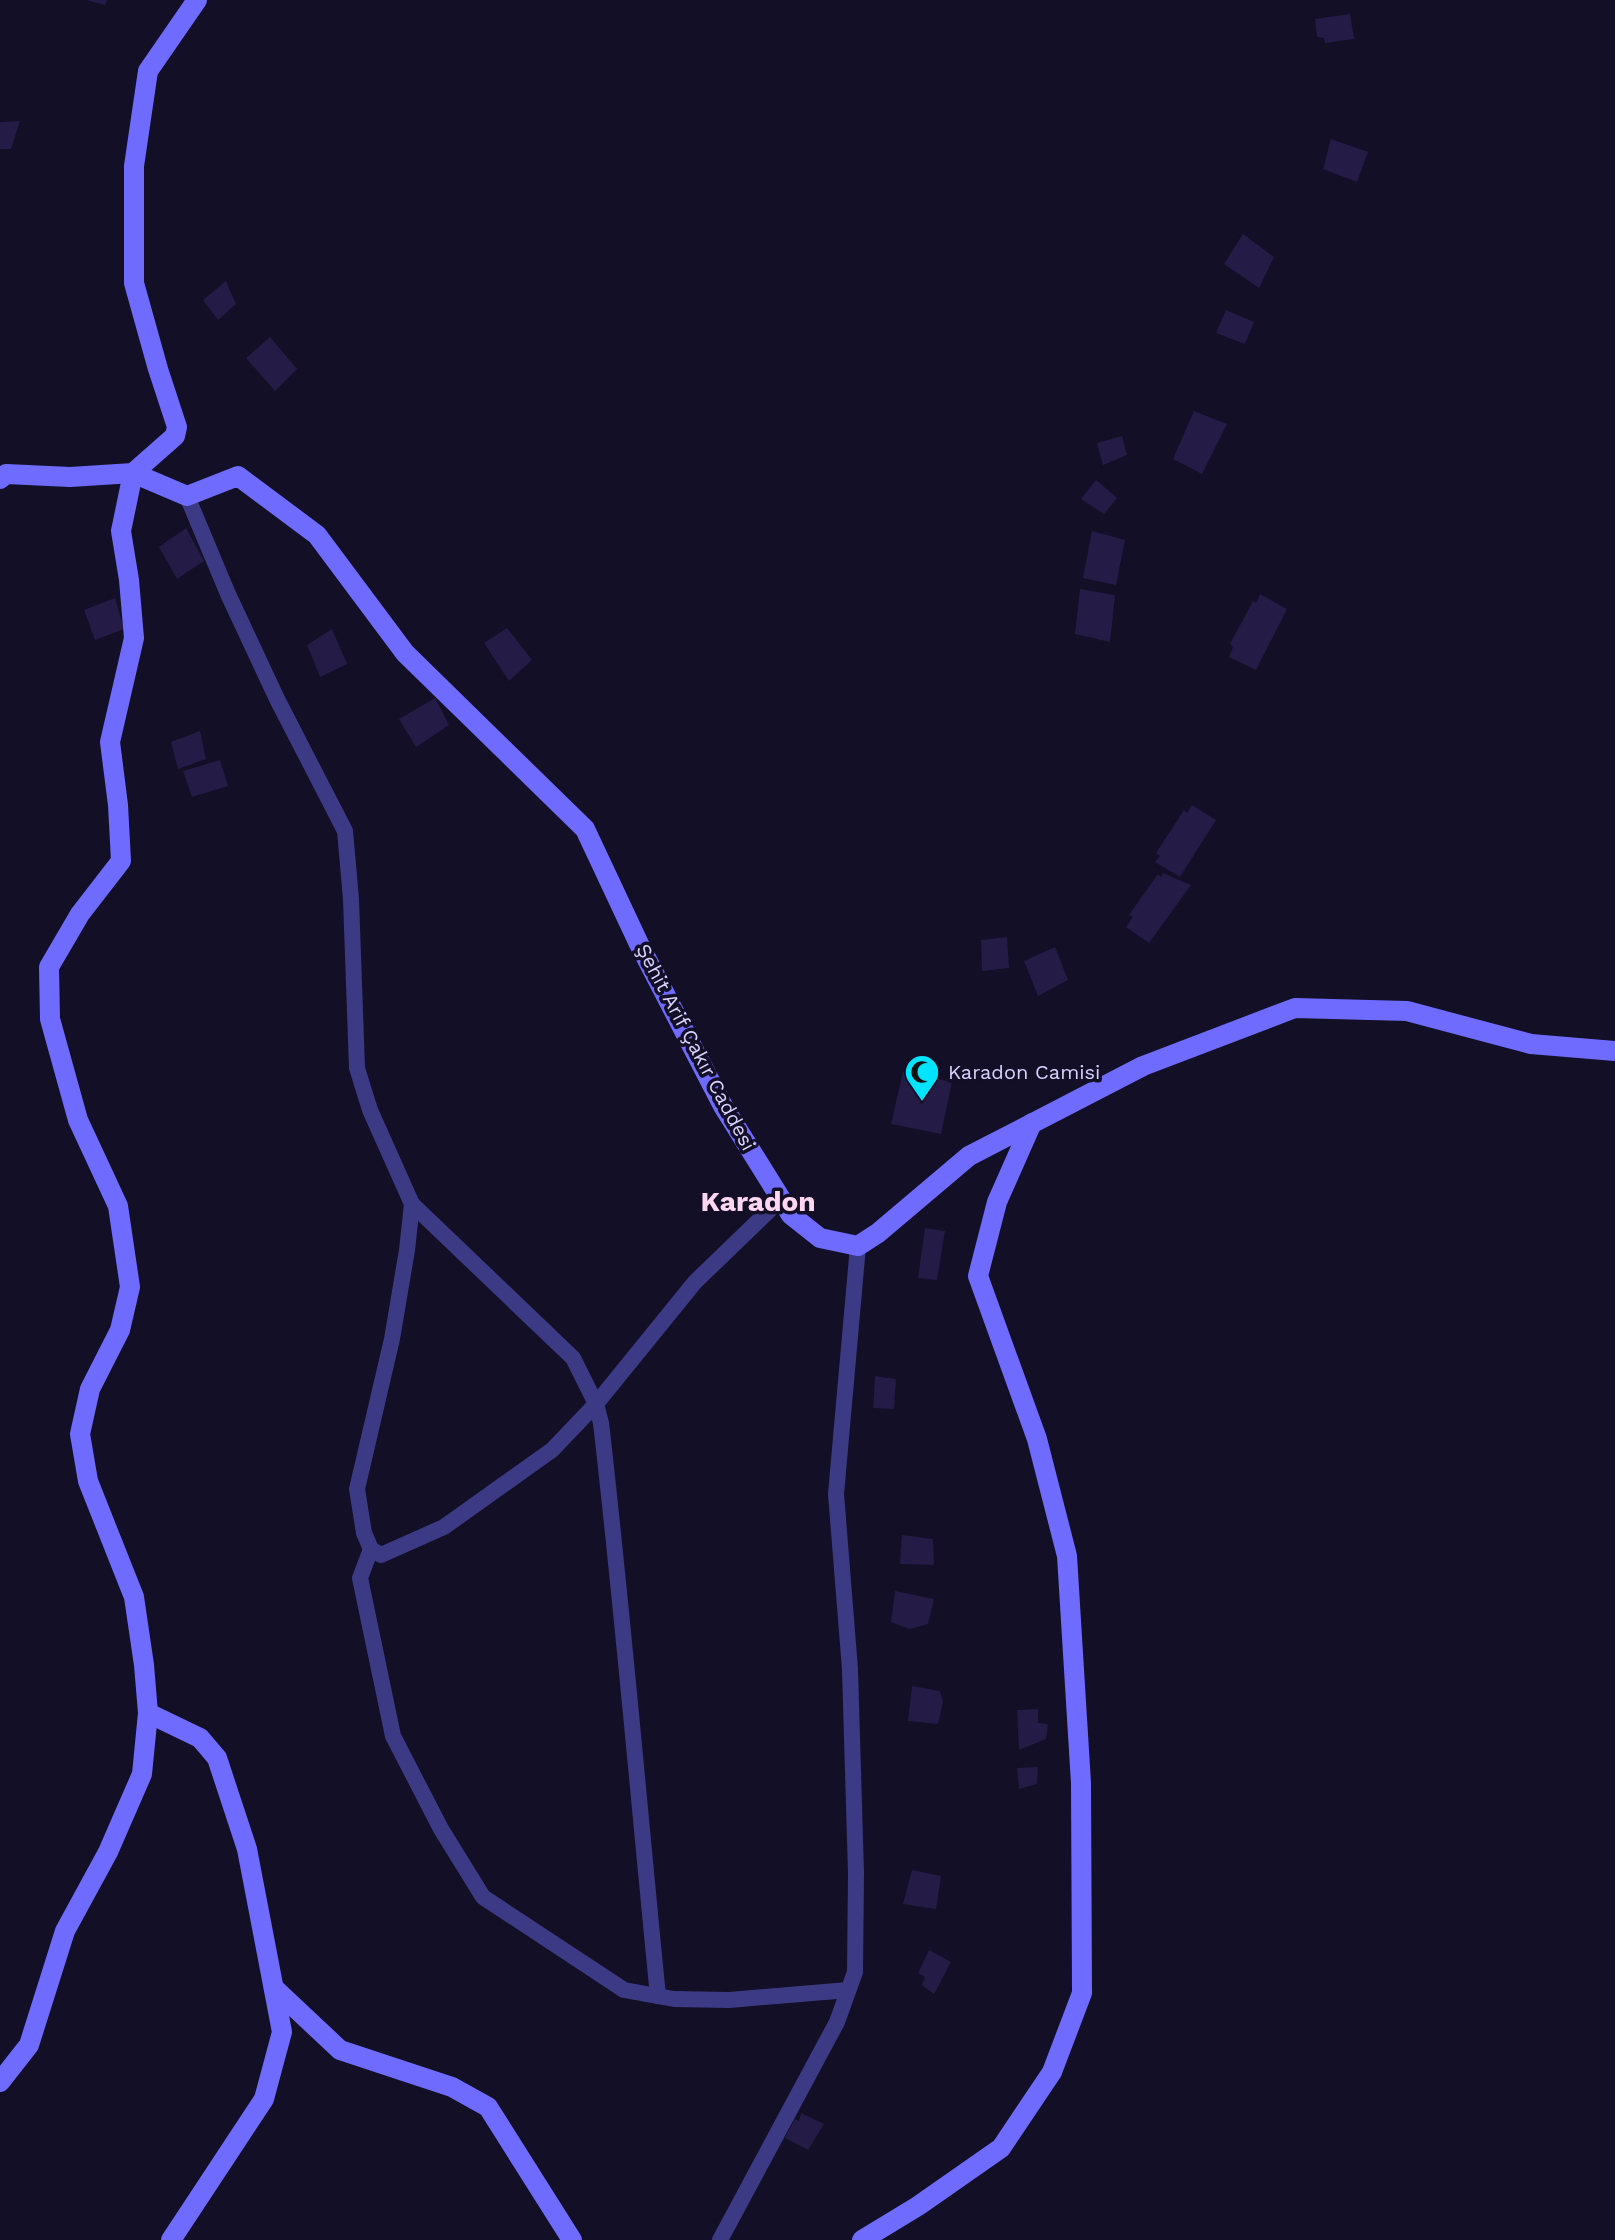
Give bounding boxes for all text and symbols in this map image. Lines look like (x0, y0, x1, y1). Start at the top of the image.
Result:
street label: Şehit Arif Çakır Caddesi (631, 939, 761, 1155)
mosque icon: Karadon Camisi (903, 1053, 941, 1103)
place label: Karadon Camisi (948, 1060, 1100, 1084)
district label: Karadon (700, 1185, 816, 1218)

